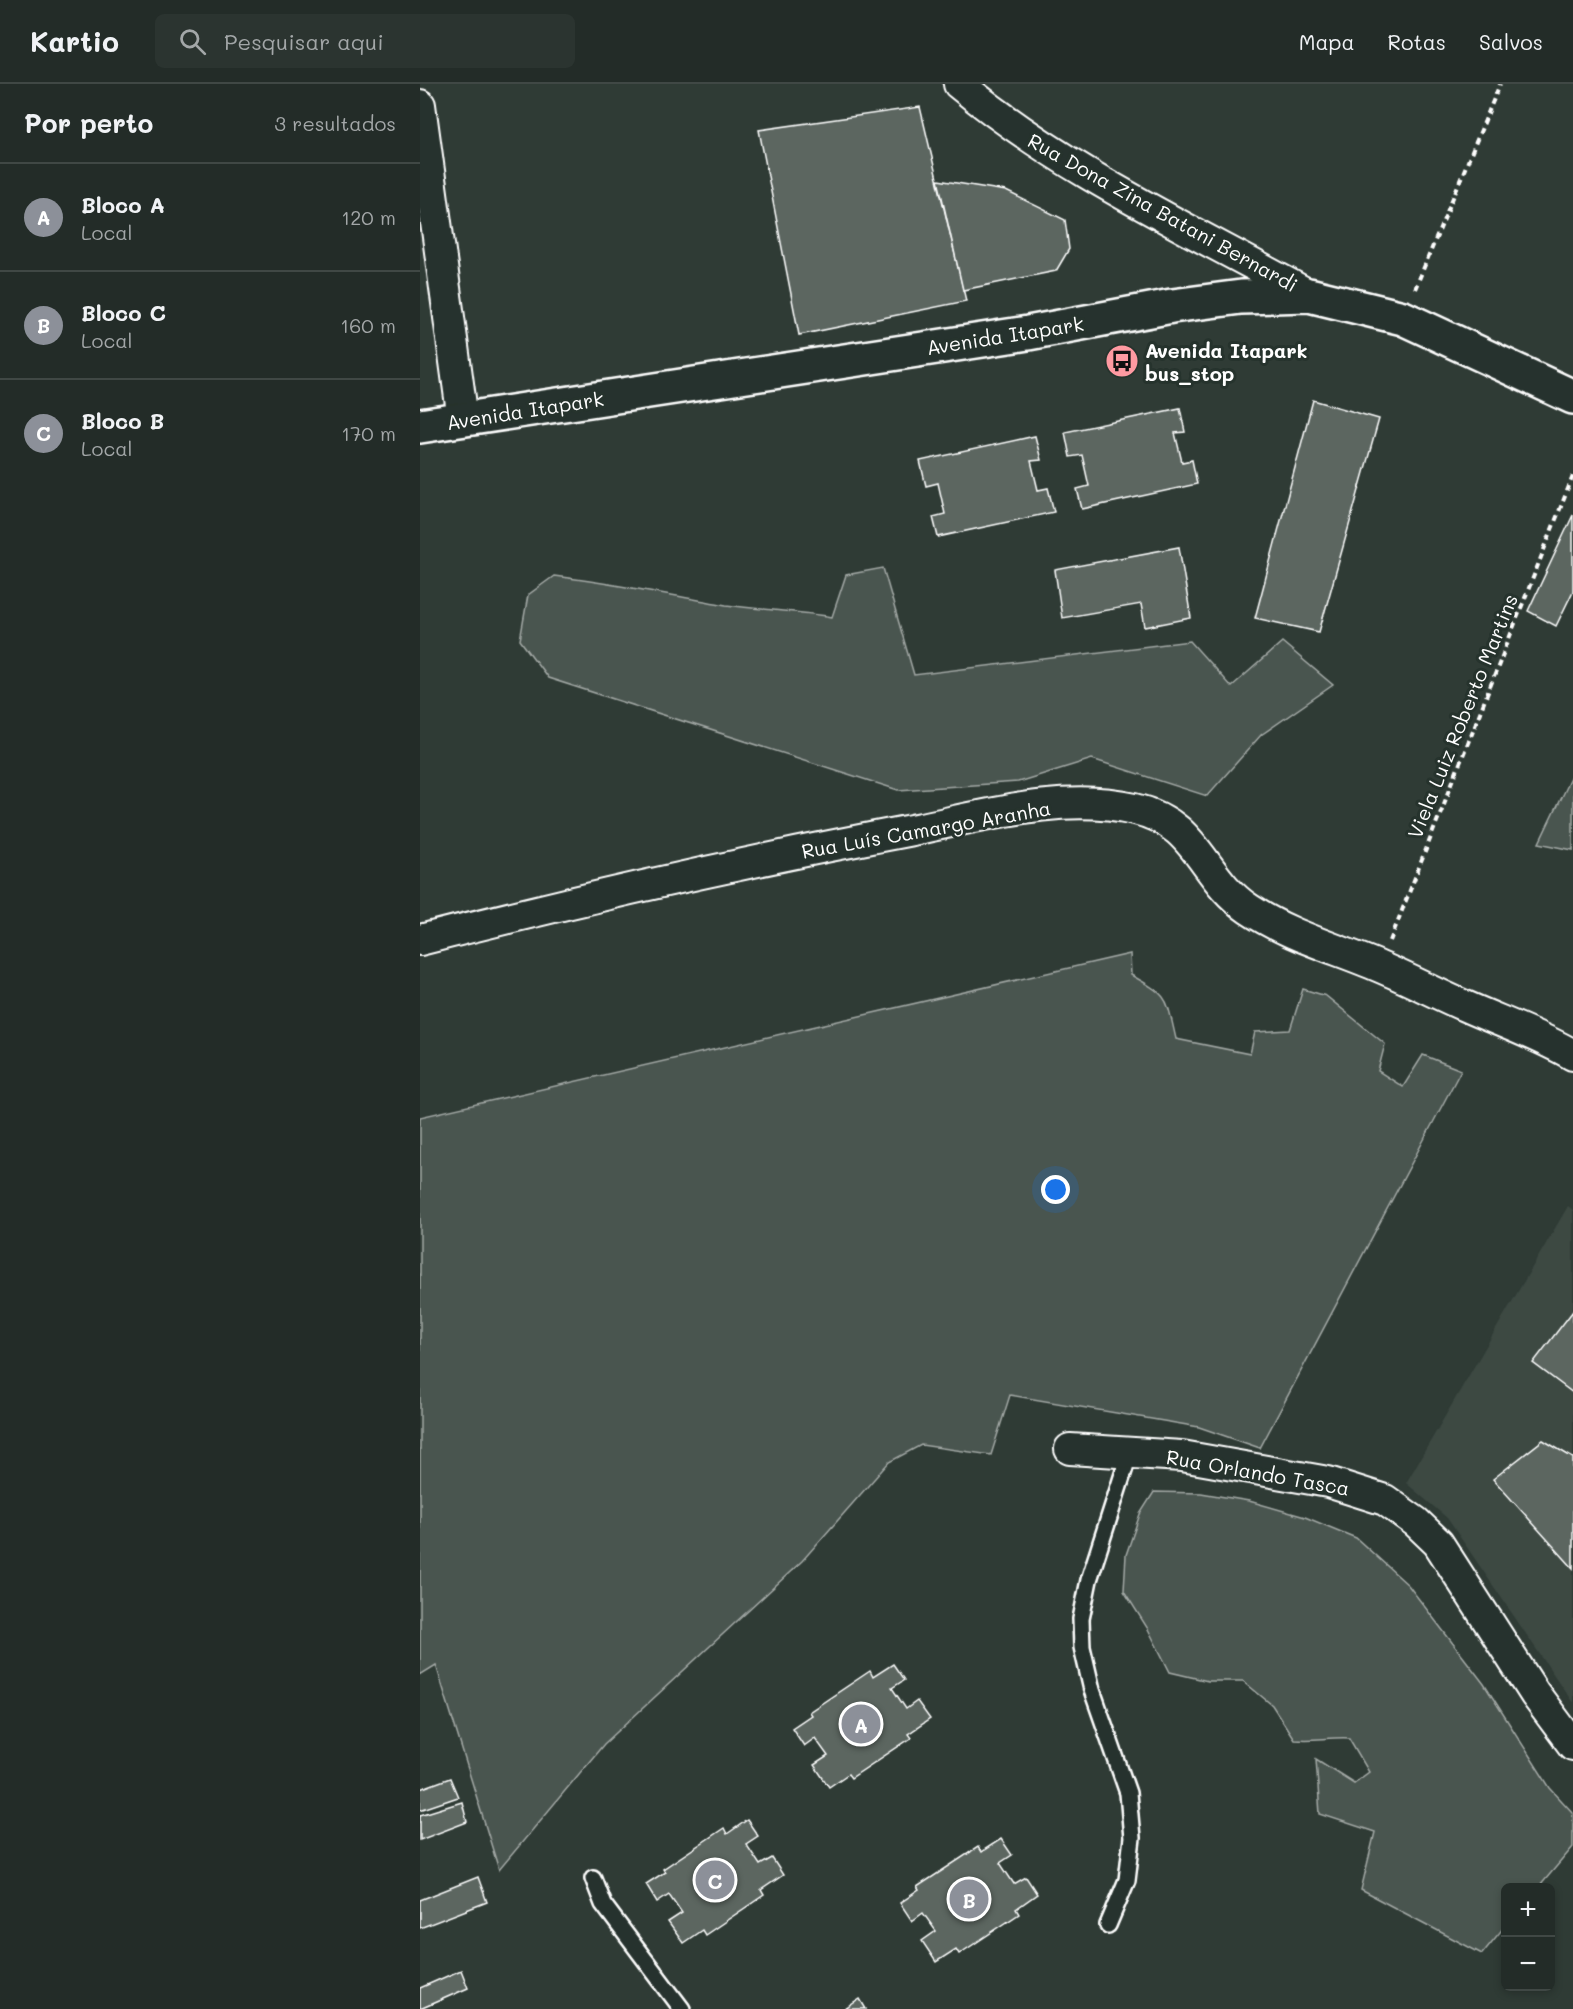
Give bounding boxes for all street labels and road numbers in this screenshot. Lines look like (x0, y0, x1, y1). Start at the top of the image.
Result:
street label: Rua Dona Zina Batani Bernardi (1023, 127, 1303, 297)
street label: Avenida Itapark (924, 310, 1086, 360)
street label: Avenida Itapark (444, 385, 606, 435)
street label: Viela Luiz Roberto Martins (1401, 590, 1523, 842)
street label: Rua Luís Camargo Aranha (799, 794, 1053, 864)
street label: Rua Orlando Tasca (1164, 1443, 1352, 1501)

